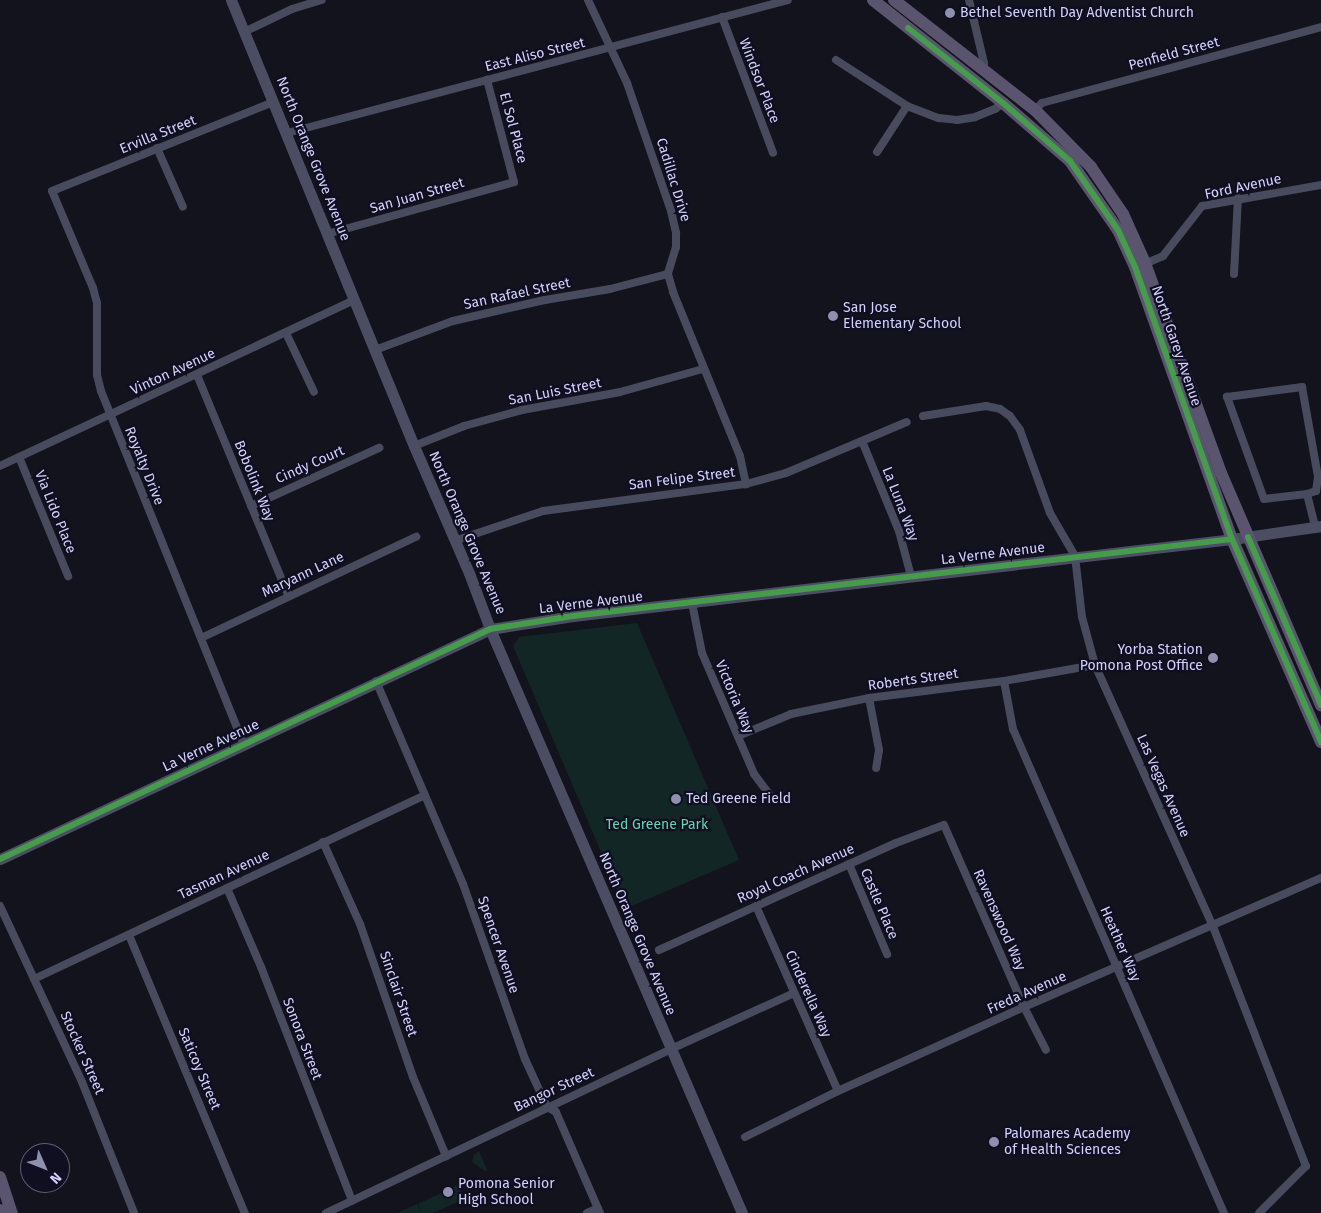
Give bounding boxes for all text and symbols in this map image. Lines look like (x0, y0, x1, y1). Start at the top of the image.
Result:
place label: Bethel Seventh Day Adventist Church (960, 5, 1194, 21)
marker: Bethel Seventh Day Adventist Church (944, 7, 956, 19)
street label: East Aliso Street (483, 34, 587, 76)
street label: Penfield Street (1127, 34, 1221, 74)
street label: Windsor Place (735, 36, 783, 126)
street label: North Orange Grove Avenue (272, 74, 354, 244)
street label: El Sol Place (496, 91, 530, 165)
street label: Ervilla Street (117, 112, 199, 158)
street label: Cadillac Drive (652, 136, 694, 224)
street label: Ford Avenue (1203, 171, 1283, 203)
street label: San Juan Street (368, 175, 466, 217)
street label: San Rafael Street (462, 275, 572, 313)
street label: North Garey Avenue (1148, 284, 1204, 408)
place label: San Jose Elementary School (843, 300, 961, 332)
marker: San Jose Elementary School (827, 310, 839, 322)
street label: Vinton Avenue (128, 345, 218, 399)
street label: San Luis Street (507, 375, 603, 409)
street label: Royalty Drive (121, 424, 167, 508)
street label: Bobolink Way (230, 438, 278, 524)
street label: Cindy Court (273, 442, 347, 488)
street label: North Orange Grove Avenue (425, 449, 509, 617)
street label: San Felipe Street (628, 464, 736, 494)
street label: La Luna Way (878, 465, 922, 543)
street label: Via Lido Place (31, 468, 79, 556)
street label: La Verne Avenue (940, 539, 1046, 569)
street label: Maryann Lane (259, 549, 347, 601)
street label: La Verne Avenue (538, 588, 644, 618)
place label: Yorba Station Pomona Post Office (1080, 642, 1203, 674)
marker: Yorba Station Pomona Post Office (1207, 652, 1219, 664)
street label: Victoria Way (711, 658, 757, 736)
street label: Roberts Street (867, 665, 959, 695)
street label: La Verne Avenue (160, 716, 262, 776)
street label: Las Vegas Avenue (1133, 732, 1193, 840)
place label: Ted Greene Field (686, 791, 791, 807)
marker: Ted Greene Field (670, 793, 682, 805)
park label: Ted Greene Park (606, 817, 708, 833)
street label: Royal Coach Avenue (735, 841, 857, 907)
street label: Tasman Avenue (176, 847, 272, 903)
street label: North Orange Grove Avenue (595, 850, 679, 1018)
street label: Castle Place (856, 866, 902, 942)
street label: Ravenswood Way (969, 867, 1029, 973)
street label: Spencer Avenue (474, 894, 522, 996)
street label: Heather Way (1096, 904, 1144, 984)
street label: Cinderella Way (781, 948, 835, 1040)
street label: Sinclair Street (376, 949, 420, 1039)
street label: Freda Avenue (985, 968, 1069, 1018)
street label: Sonora Street (279, 996, 325, 1082)
street label: Stocker Street (56, 1009, 108, 1097)
street label: Saticoy Street (174, 1026, 224, 1112)
street label: Bangor Street (511, 1064, 597, 1116)
place label: Palomares Academy of Health Sciences (1004, 1126, 1131, 1158)
marker: Palomares Academy of Health Sciences (988, 1136, 1000, 1148)
north arrow (20, 1143, 70, 1193)
text: N (46, 1169, 65, 1187)
place label: Pomona Senior High School (458, 1176, 555, 1208)
marker: Pomona Senior High School (442, 1186, 454, 1198)

